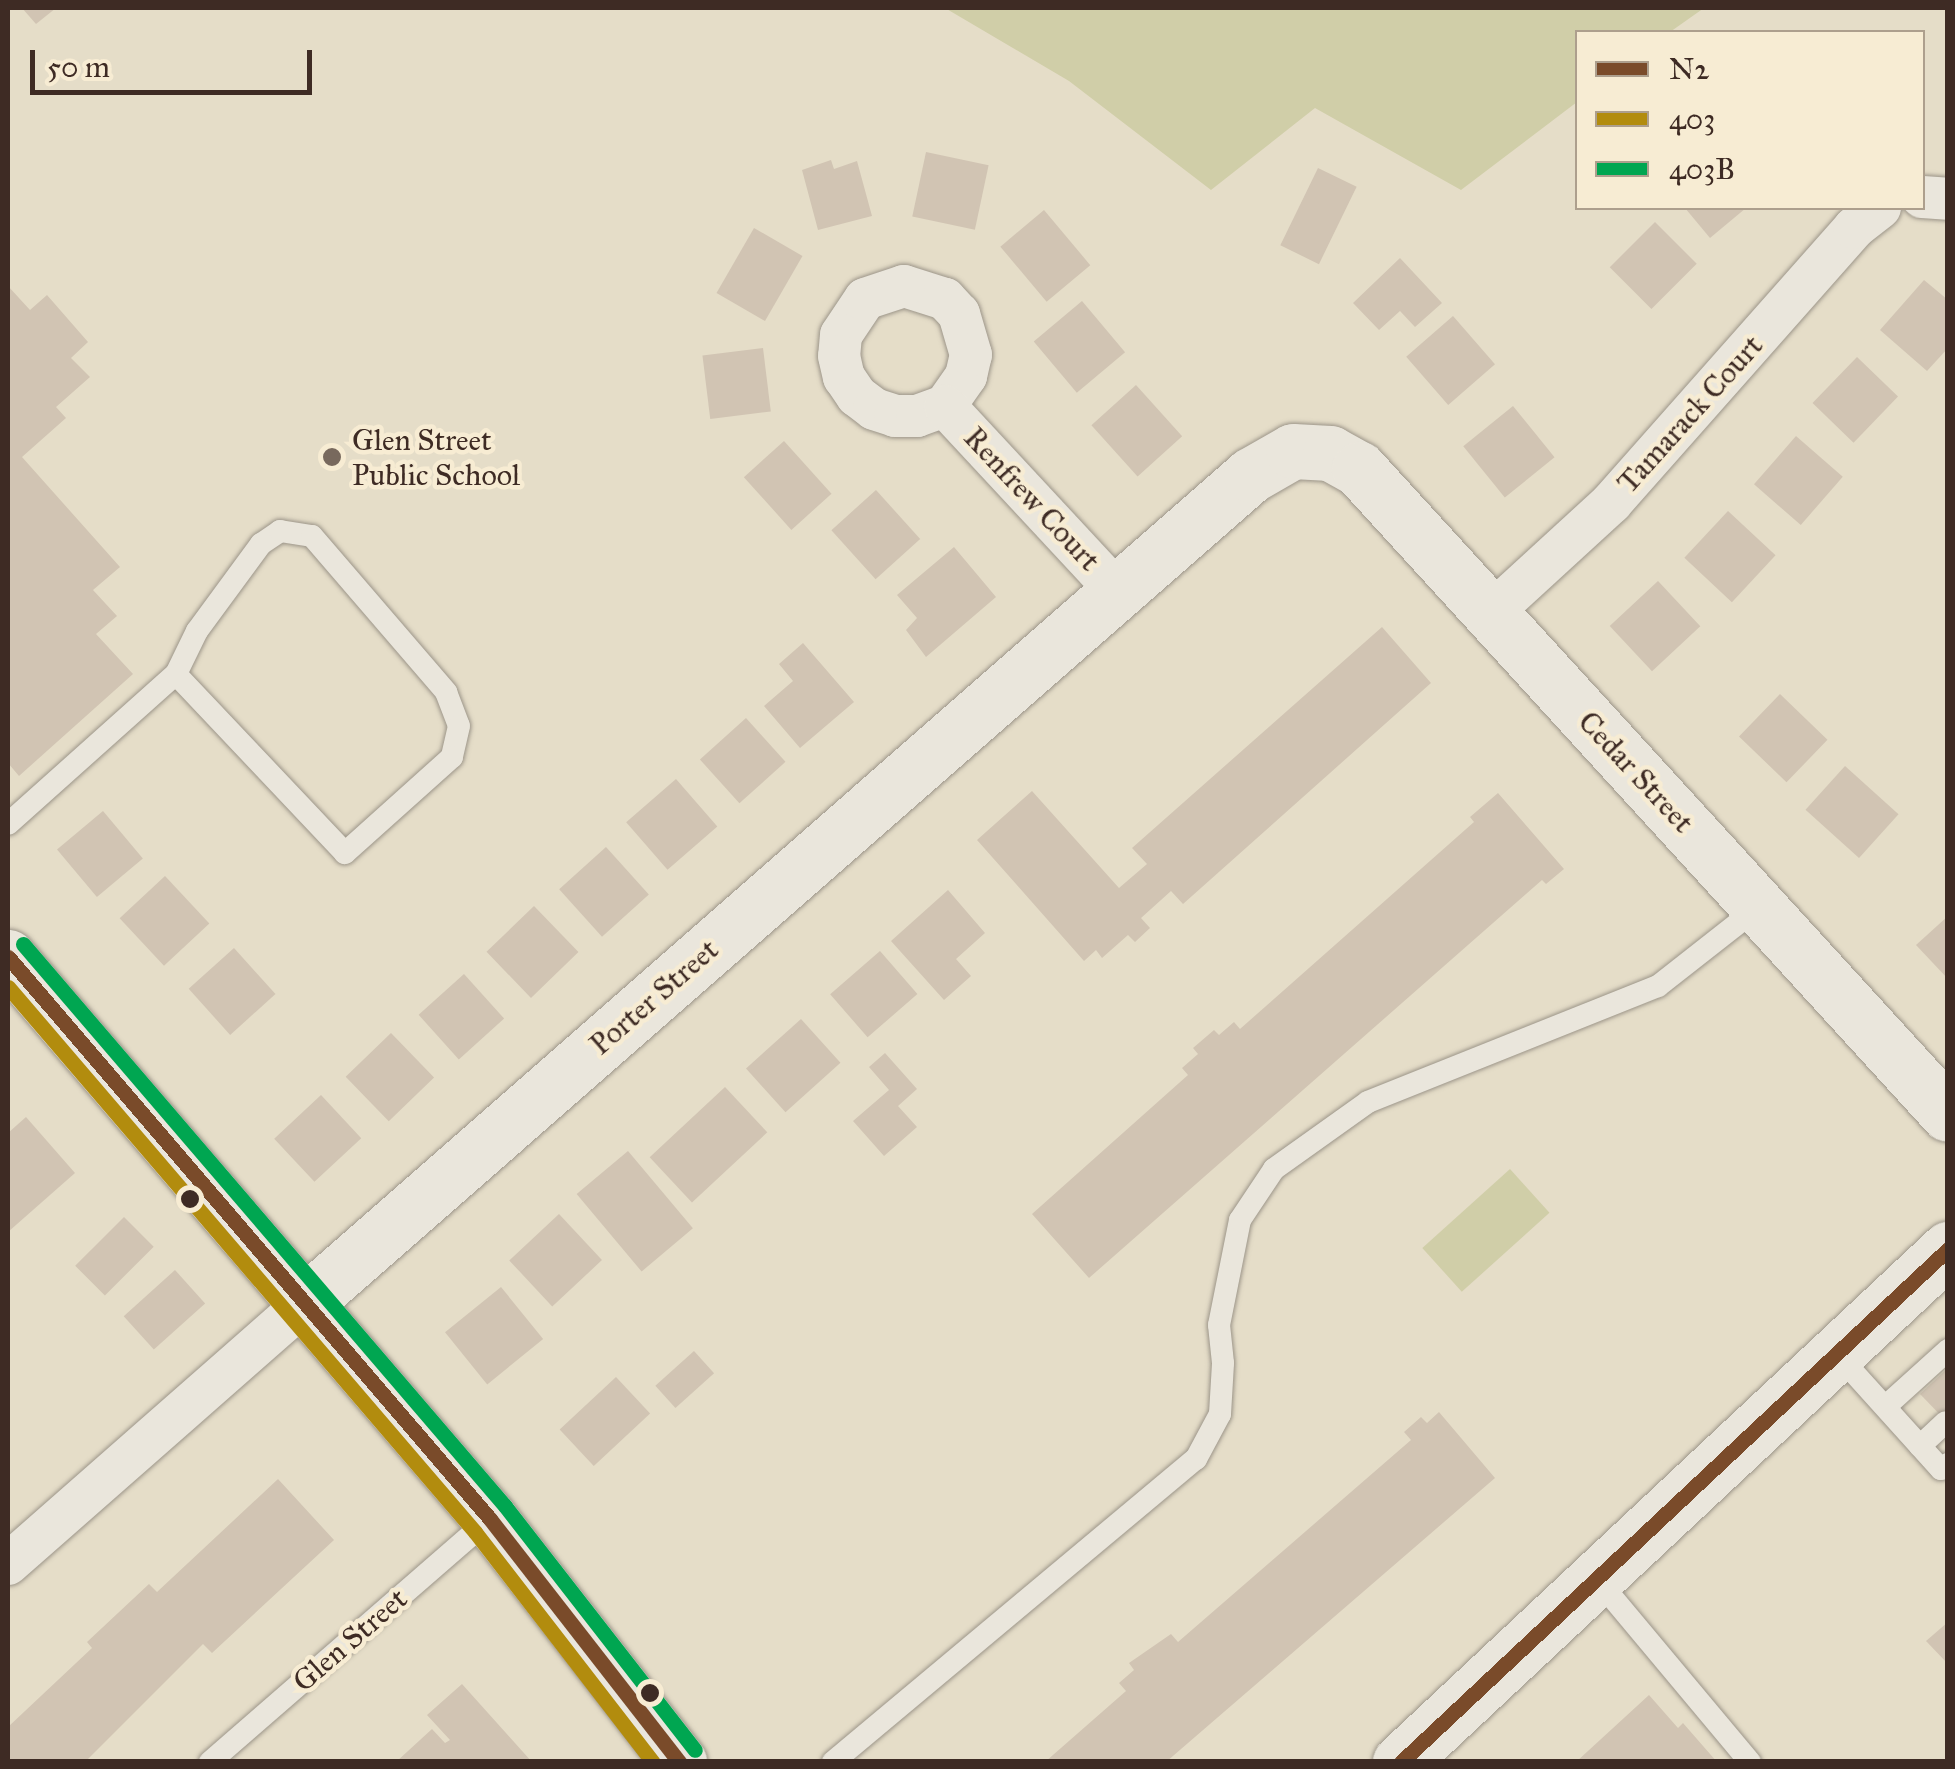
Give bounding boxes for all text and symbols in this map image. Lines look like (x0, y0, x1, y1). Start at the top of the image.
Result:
scale bar (35, 30, 318, 92)
legend (1575, 30, 1925, 210)
text: 50 m (47, 49, 110, 85)
text: N2 (1669, 51, 1709, 87)
text: 403 (1669, 101, 1715, 137)
text: 403B (1669, 151, 1735, 187)
street label: Tamarack Court (1610, 328, 1770, 500)
street label: Renfrew Court (956, 420, 1108, 578)
place label: Glen Street Public School (352, 422, 520, 492)
marker: Glen Street Public School (321, 446, 343, 468)
street label: Cedar Street (1571, 704, 1701, 840)
street label: Porter Street (582, 931, 726, 1063)
unlabelled marker (180, 1189, 200, 1209)
street label: Glen Street (285, 1581, 415, 1699)
unlabelled marker (640, 1683, 660, 1703)

